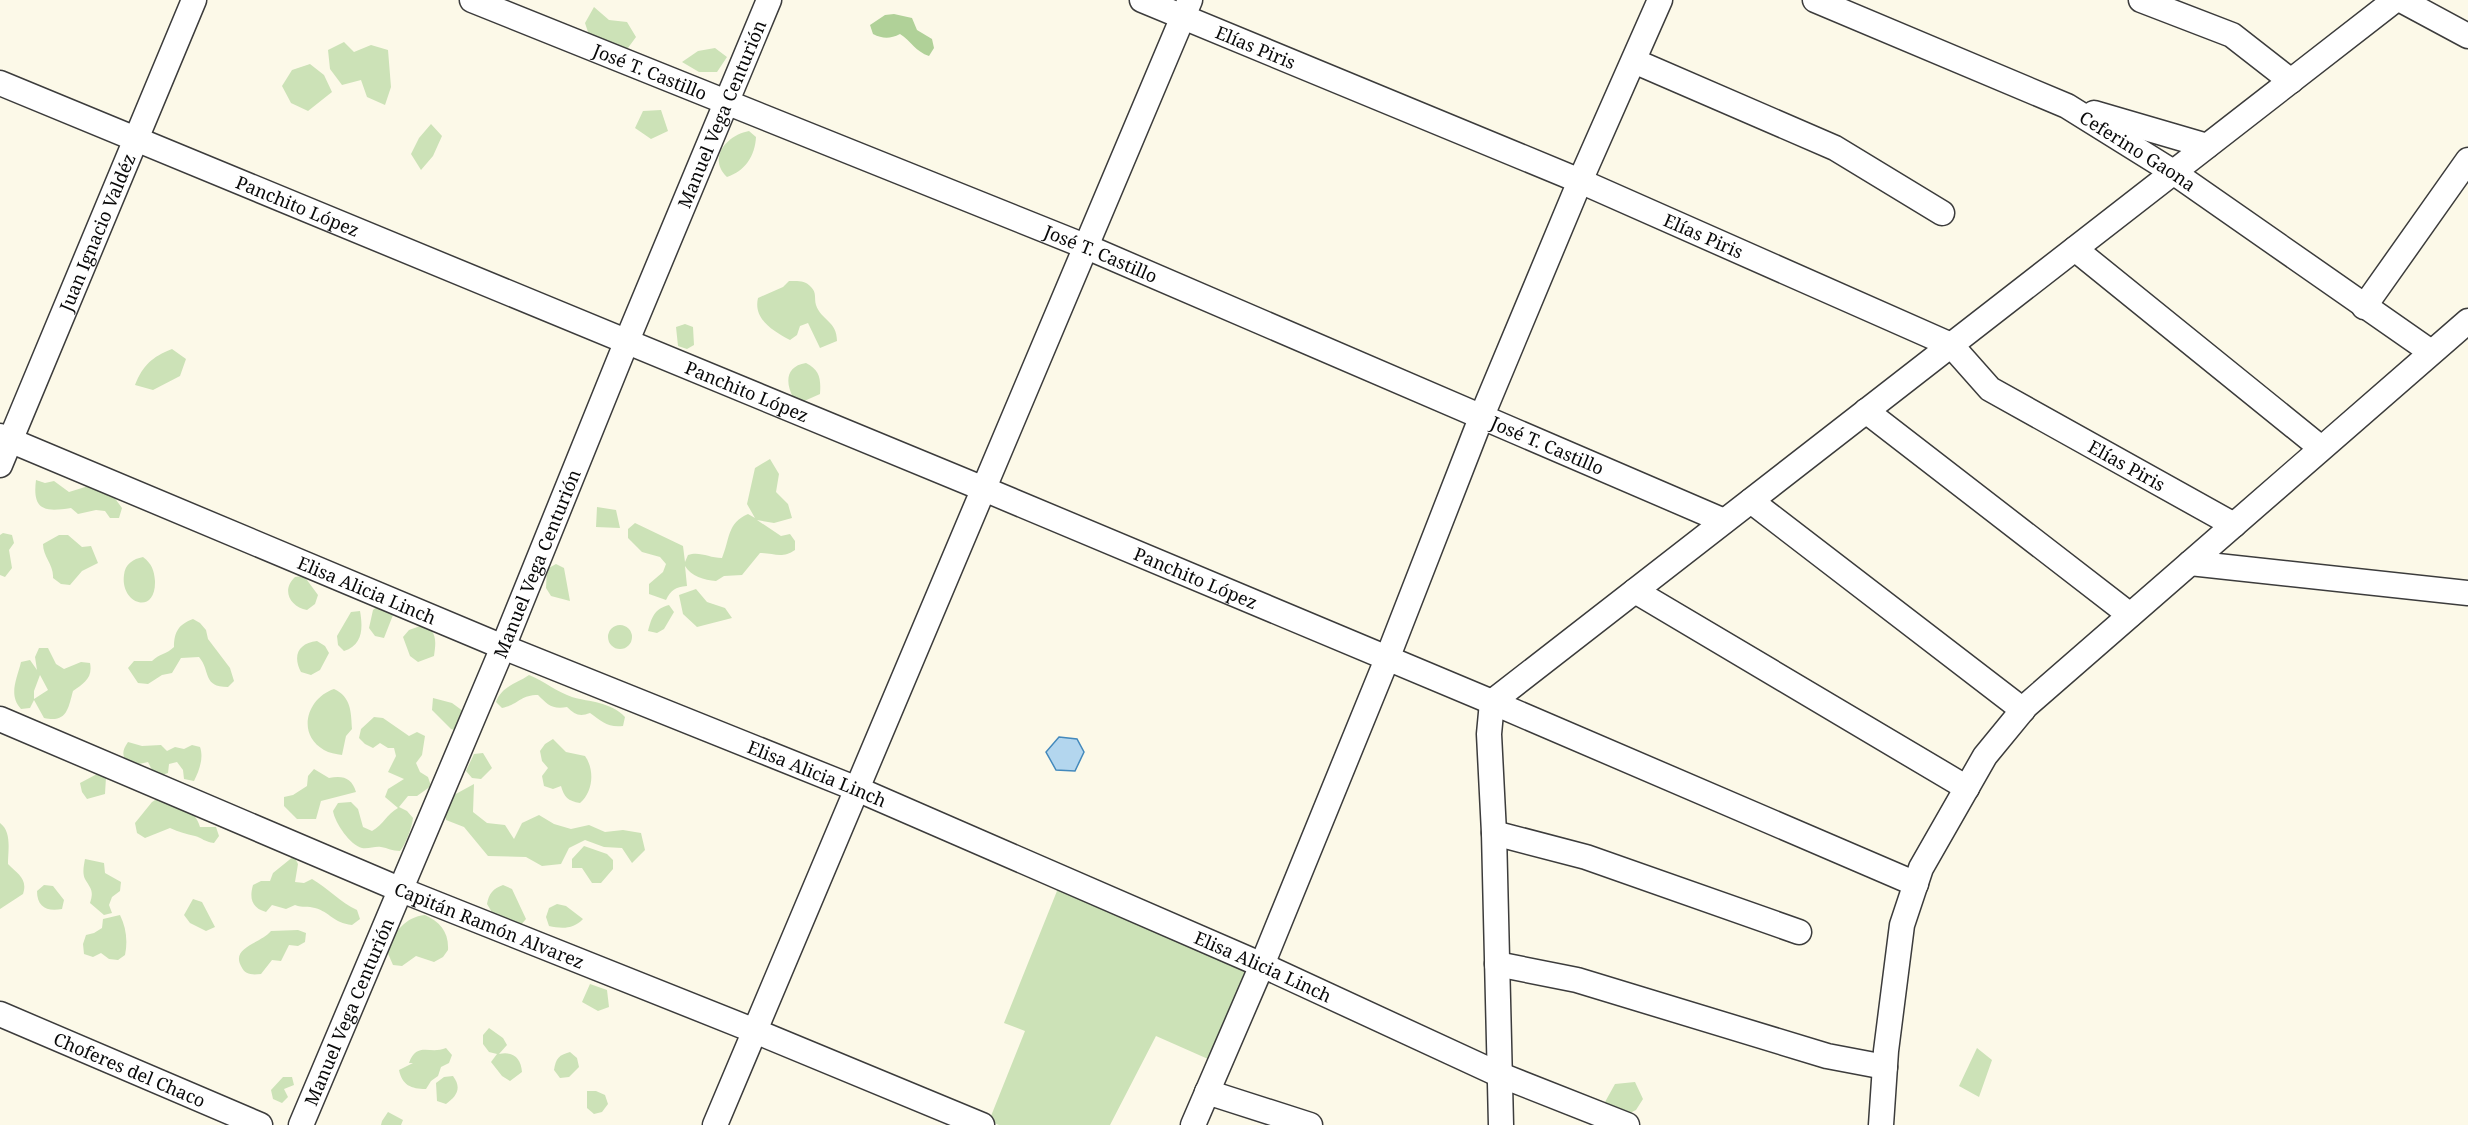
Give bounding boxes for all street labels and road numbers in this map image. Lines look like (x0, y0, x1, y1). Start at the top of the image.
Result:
street label: Manuel Vega Centurión (672, 16, 771, 212)
street label: Elías Piris (1212, 20, 1299, 74)
street label: José T. Castillo (589, 38, 711, 105)
street label: Ceferino Gaona (2075, 105, 2201, 196)
street label: Juan Ignacio Valdéz (53, 150, 141, 316)
street label: Panchito López (232, 170, 363, 242)
street label: Elías Piris (1660, 208, 1747, 264)
street label: José T. Castillo (1040, 219, 1161, 288)
street label: Panchito López (681, 355, 812, 427)
street label: José T. Castillo (1486, 410, 1608, 480)
street label: Elías Piris (2084, 434, 2170, 496)
street label: Manuel Vega Centurión (488, 465, 586, 662)
street label: Panchito López (1130, 541, 1261, 614)
street label: Elisa Alicia Linch (294, 550, 440, 630)
street label: Elisa Alicia Linch (744, 734, 890, 812)
street label: Capitán Ramón Alvarez (391, 876, 588, 974)
street label: Manuel Vega Centurión (299, 914, 399, 1109)
street label: Elisa Alicia Linch (1191, 925, 1336, 1008)
street label: Choferes del Chaco (50, 1026, 209, 1112)

